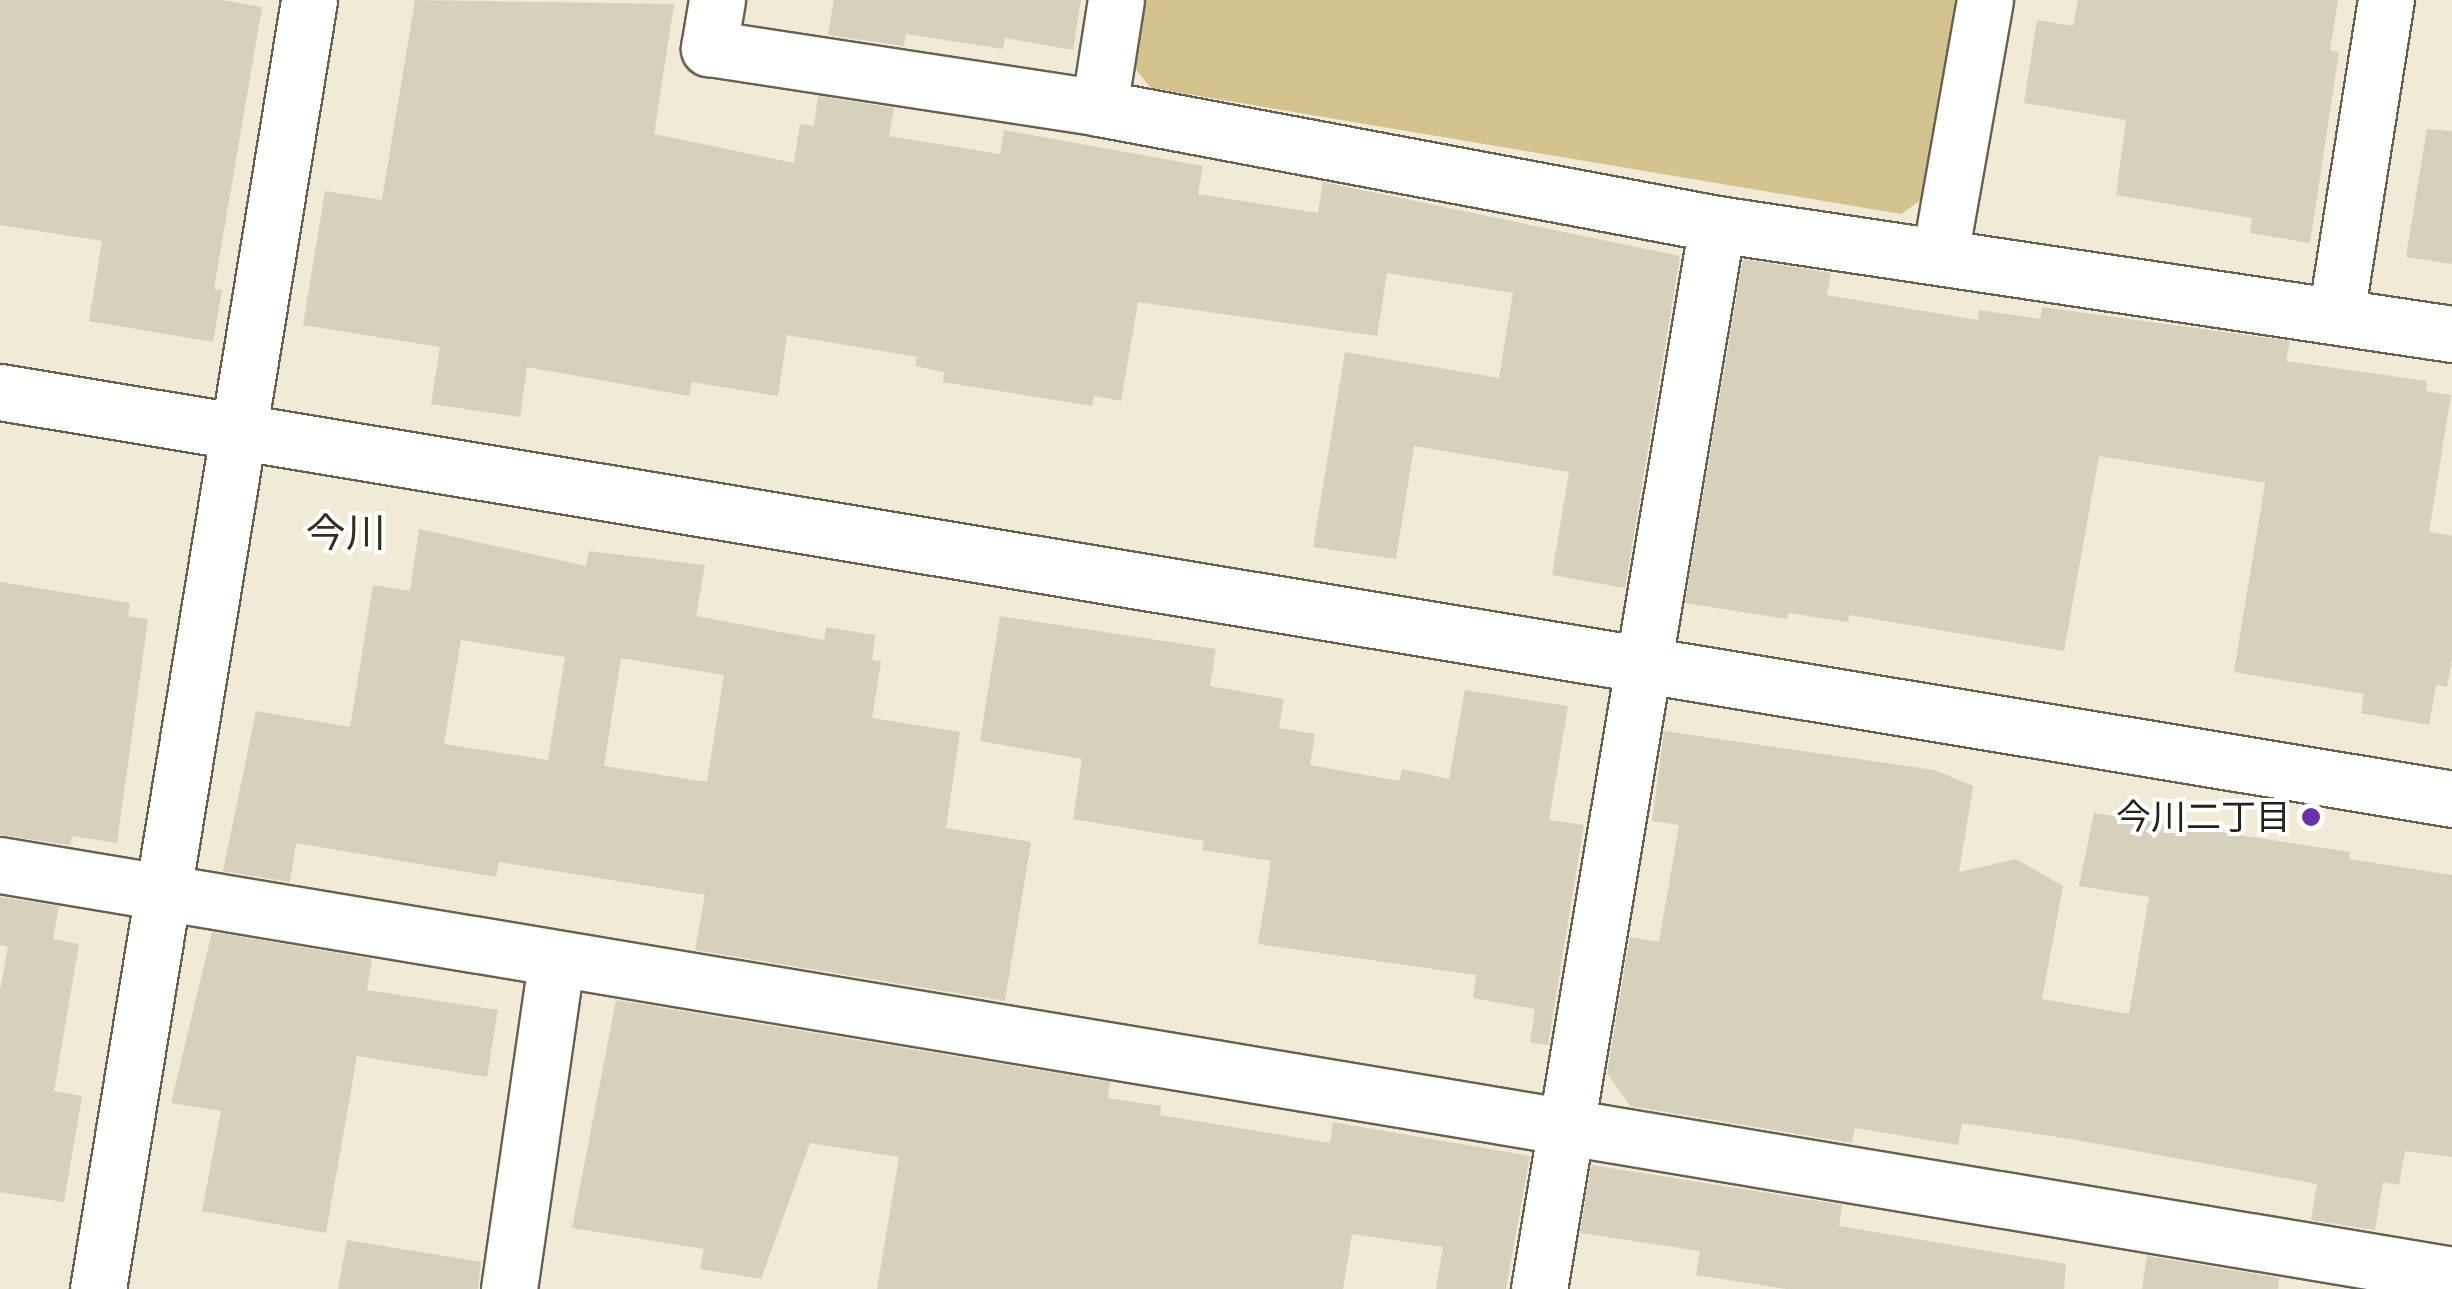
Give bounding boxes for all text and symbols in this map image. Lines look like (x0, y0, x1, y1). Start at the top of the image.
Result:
district label: 今川 (306, 509, 386, 557)
place label: 今川二丁目 (2116, 796, 2291, 838)
marker: 今川二丁目 (2300, 806, 2322, 828)

